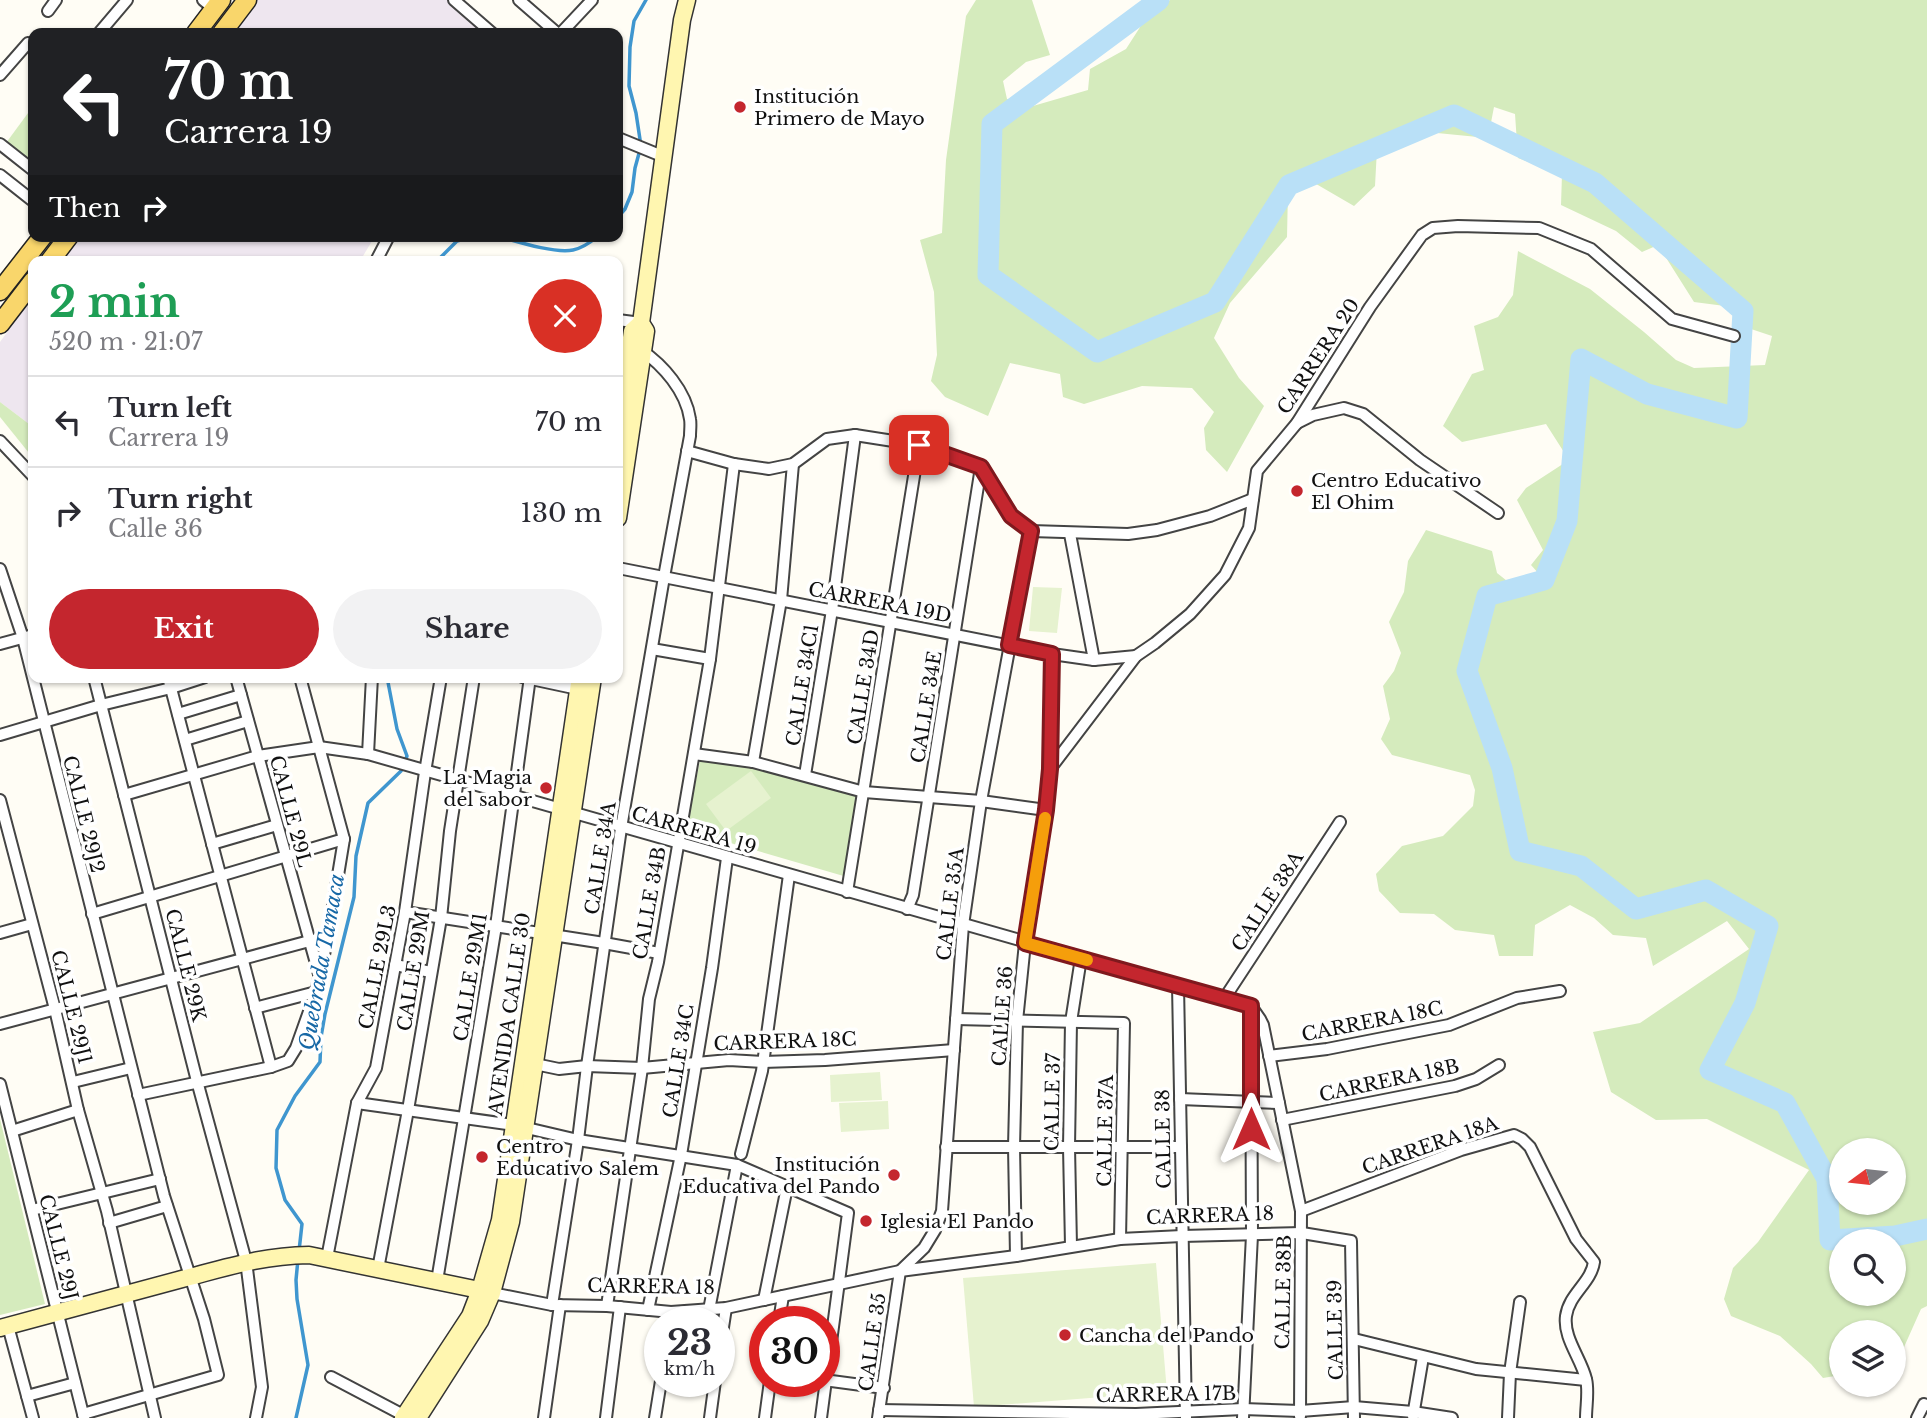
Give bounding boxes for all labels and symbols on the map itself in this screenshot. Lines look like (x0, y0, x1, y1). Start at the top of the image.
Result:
place label: Institución Primero de Mayo (754, 85, 925, 130)
marker: Institución Primero de Mayo (732, 99, 748, 115)
street label: CARRERA 20 (1272, 294, 1364, 418)
pin (889, 415, 949, 475)
place label: Centro Educativo El Ohim (1311, 469, 1481, 514)
marker: Centro Educativo El Ohim (1289, 483, 1305, 499)
street label: CARRERA 19D (806, 577, 953, 628)
street label: CALLE 34C1 (781, 622, 823, 748)
street label: CALLE 34D (843, 628, 884, 746)
street label: CALLE 34E (906, 649, 947, 765)
street label: CALLE 29J2 (58, 753, 109, 875)
street label: CALLE 29L (265, 753, 316, 870)
place label: La Magia del sabor (443, 766, 532, 811)
marker: La Magia del sabor (538, 780, 554, 796)
street label: CALLE 34A (580, 800, 621, 916)
street label: CARRERA 19 (629, 802, 759, 859)
street label: CALLE 34B (628, 845, 671, 961)
street label: CALLE 35A (932, 846, 969, 962)
street label: CALLE 38A (1227, 847, 1308, 956)
water label: Quebrada Tamaca (294, 872, 350, 1052)
street label: CALLE 29L3 (354, 903, 401, 1031)
street label: CALLE 29K (160, 906, 211, 1025)
street label: CALLE 29M (393, 909, 434, 1033)
street label: CALLE 29M1 (449, 911, 492, 1043)
street label: AVENIDA CALLE 30 (484, 911, 535, 1118)
street label: CALLE 29J1 (46, 948, 97, 1067)
street label: CALLE 36 (988, 965, 1017, 1067)
street label: CARRERA 18C (1300, 997, 1445, 1046)
street label: CALLE 34C (658, 1003, 699, 1120)
street label: CARRERA 18C (713, 1028, 857, 1055)
street label: CALLE 37 (1040, 1052, 1065, 1151)
street label: CARRERA 18B (1317, 1054, 1461, 1107)
street label: CALLE 37A (1093, 1074, 1118, 1187)
street label: CALLE 38 (1151, 1089, 1176, 1189)
position arrow (1214, 1092, 1288, 1166)
street label: CARRERA 18A (1359, 1111, 1502, 1180)
place label: Centro Educativo Salem (496, 1135, 659, 1180)
north arrow (1829, 1138, 1906, 1214)
marker: Centro Educativo Salem (474, 1149, 490, 1165)
place label: Institución Educativa del Pando (682, 1153, 880, 1198)
marker: Institución Educativa del Pando (886, 1167, 902, 1183)
street label: CALLE 29J (34, 1192, 83, 1302)
street label: CARRERA 18 (1146, 1202, 1274, 1229)
place label: Iglesia El Pando (880, 1210, 1034, 1233)
marker: Iglesia El Pando (858, 1213, 874, 1229)
street label: CALLE 38B (1271, 1235, 1296, 1349)
street label: CARRERA 18 (587, 1274, 715, 1299)
street label: CALLE 39 (1323, 1279, 1348, 1381)
street label: CALLE 35 (854, 1291, 891, 1393)
speed limit sign: 30 (749, 1306, 840, 1397)
place label: Cancha del Pando (1079, 1324, 1254, 1347)
marker: Cancha del Pando (1057, 1327, 1073, 1343)
street label: CARRERA 17B (1096, 1382, 1236, 1407)

